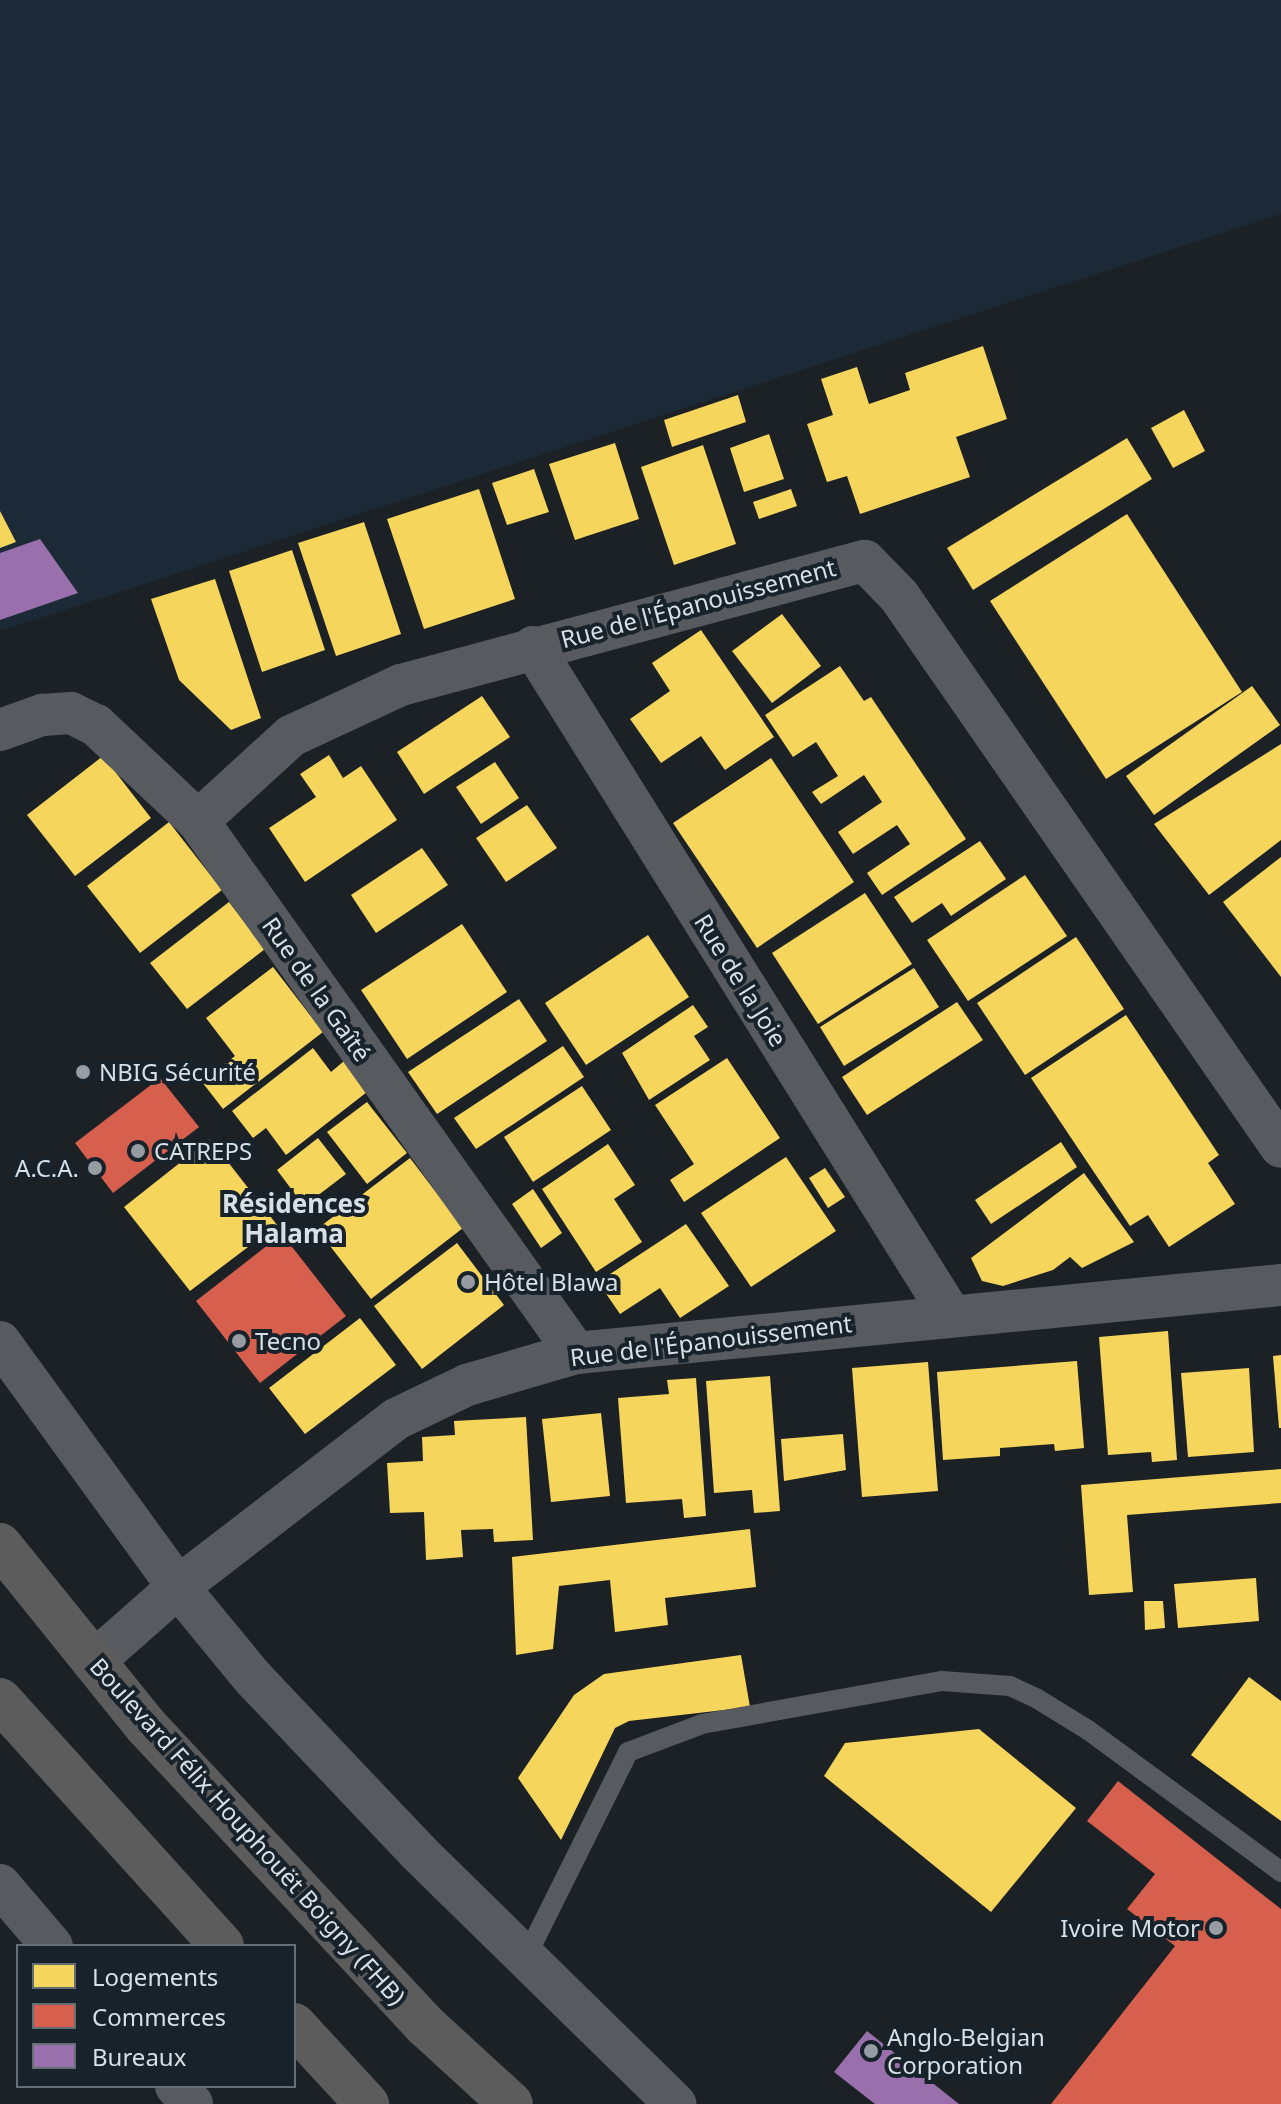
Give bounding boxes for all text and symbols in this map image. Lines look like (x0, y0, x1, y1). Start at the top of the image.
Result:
street label: Rue de l'Épanouissement (557, 552, 839, 654)
street label: Rue de la Joie (689, 908, 793, 1052)
street label: Rue de la Gaîté (257, 911, 377, 1067)
place label: NBIG Sécurité (99, 1058, 256, 1086)
marker: NBIG Sécurité (74, 1063, 92, 1081)
place label: CATREPS (154, 1137, 252, 1165)
marker: CATREPS (129, 1142, 147, 1160)
place label: A.C.A. (15, 1154, 79, 1182)
marker: A.C.A. (86, 1159, 104, 1177)
district label: Résidences Halama (222, 1188, 366, 1250)
place label: Hôtel Blawa (484, 1268, 619, 1296)
marker: Hôtel Blawa (459, 1273, 477, 1291)
street label: Rue de l'Épanouissement (568, 1308, 854, 1372)
place label: Tecno (255, 1327, 321, 1355)
marker: Tecno (230, 1332, 248, 1350)
street label: Boulevard Félix Houphouët Boigny (FHB) (84, 1652, 412, 2010)
place label: Ivoire Motor (1060, 1914, 1200, 1942)
marker: Ivoire Motor (1207, 1919, 1225, 1937)
legend (16, 1944, 296, 2088)
text: Logements (92, 1960, 218, 1993)
text: Commerces (92, 2000, 226, 2033)
place label: Anglo-Belgian Corporation (887, 2023, 1045, 2079)
text: Bureaux (92, 2040, 186, 2073)
marker: Anglo-Belgian Corporation (862, 2042, 880, 2060)

